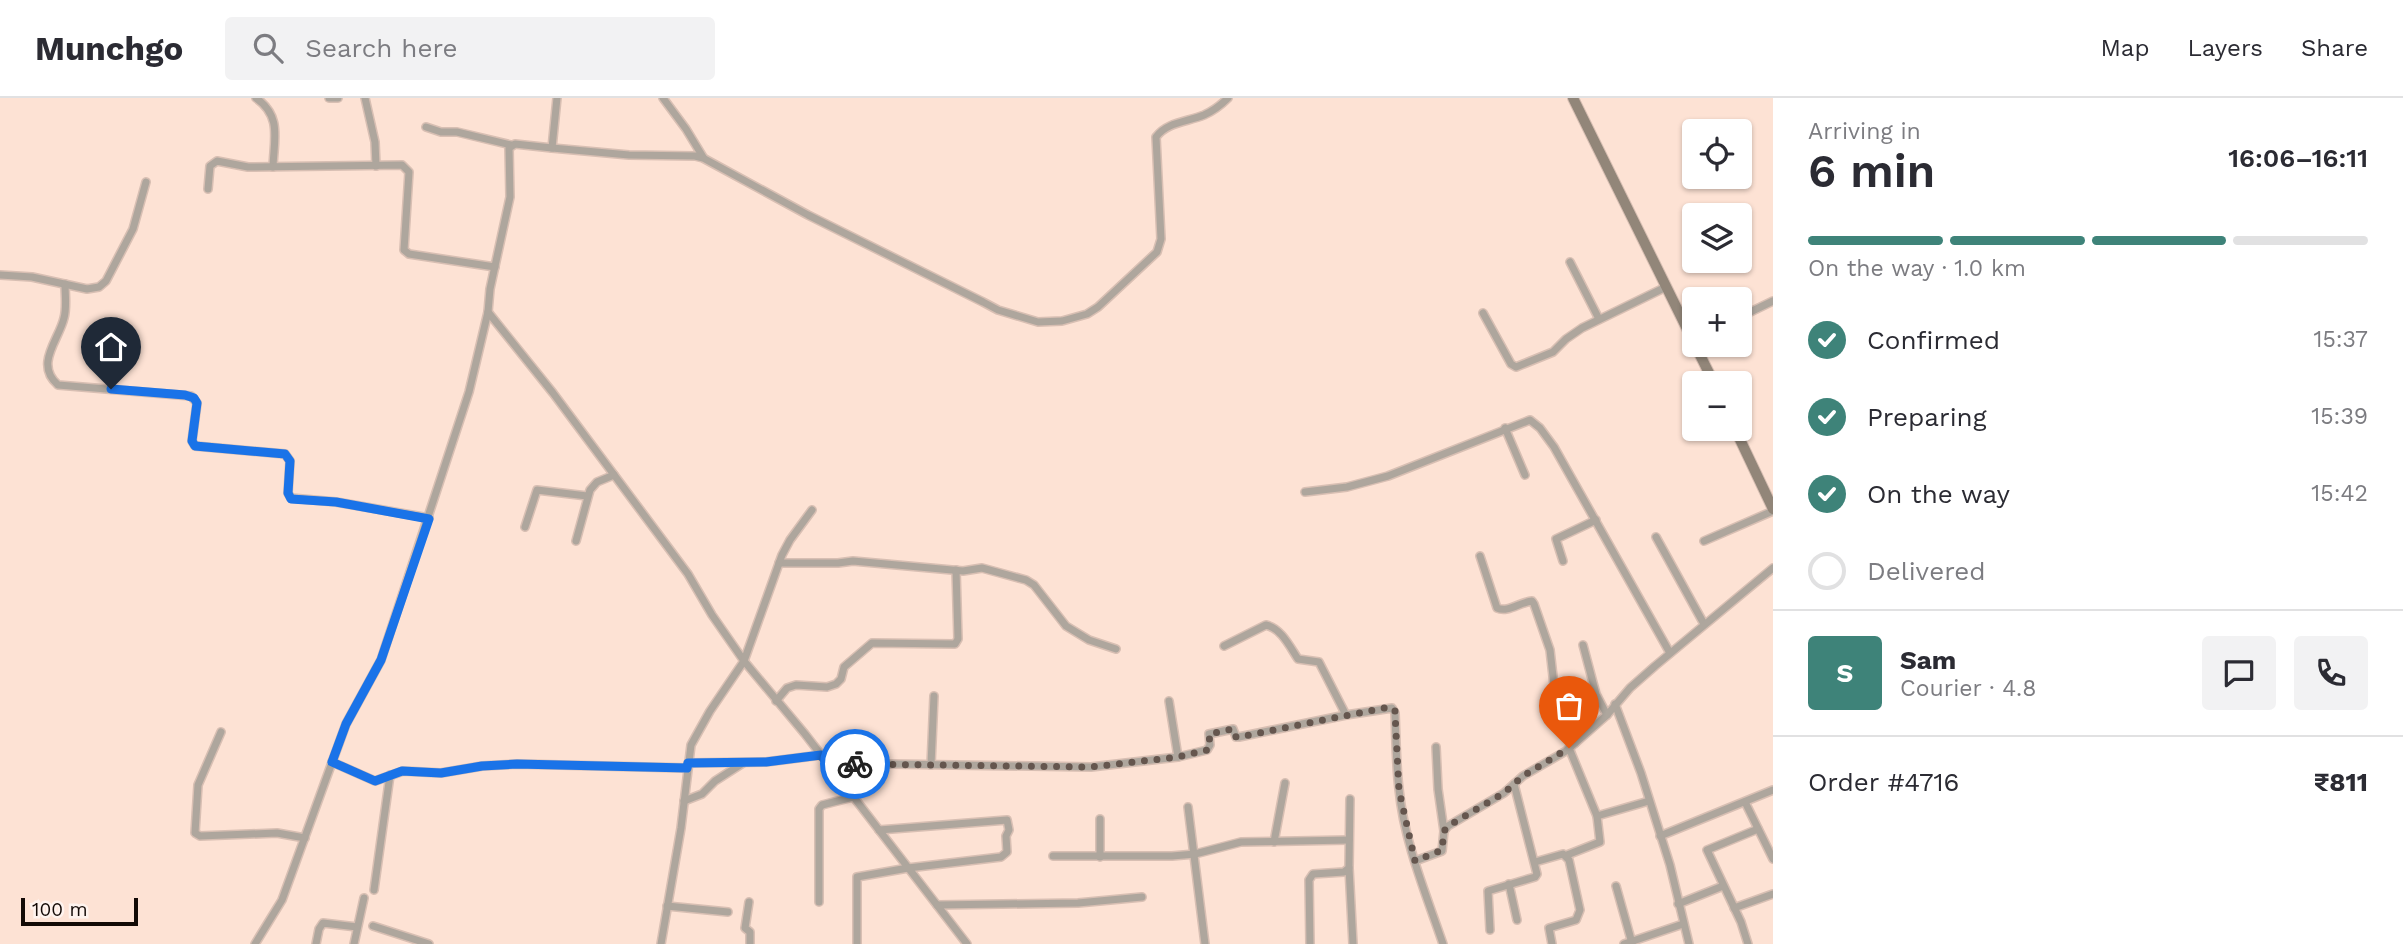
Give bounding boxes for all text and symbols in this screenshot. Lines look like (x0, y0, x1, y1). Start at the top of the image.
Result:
search box (225, 17, 715, 80)
text: Munchgo (35, 29, 183, 68)
icon: search (249, 29, 287, 67)
text: Search here (305, 33, 458, 63)
text: Map (2101, 34, 2149, 62)
text: Layers (2187, 34, 2263, 62)
text: Share (2301, 34, 2368, 62)
text: Arriving in (1808, 118, 1921, 145)
map controls (1682, 119, 1752, 441)
button: locate (1682, 119, 1752, 189)
text: 16:06–16:11 (2228, 143, 2368, 173)
text: 6 min (1808, 144, 1935, 198)
button: layers (1682, 203, 1752, 273)
text: On the way · 1.0 km (1808, 255, 2026, 282)
button: + (1682, 287, 1752, 357)
pin (81, 317, 141, 389)
icon: check (1808, 321, 1846, 359)
text: Confirmed (1867, 325, 2000, 355)
text: 15:37 (2313, 326, 2368, 353)
icon: home (92, 328, 130, 366)
button: − (1682, 371, 1752, 441)
icon: check (1808, 398, 1846, 436)
text: Preparing (1867, 402, 1987, 432)
text: 15:39 (2311, 403, 2368, 430)
icon: check (1808, 475, 1846, 513)
text: On the way (1867, 479, 2010, 509)
text: 15:42 (2311, 480, 2368, 507)
text: Delivered (1867, 556, 1986, 586)
button: chat (2202, 636, 2276, 710)
button: phone (2294, 636, 2368, 710)
text: Sam (1900, 645, 1956, 675)
text: S (1837, 658, 1853, 688)
text: Courier · 4.8 (1900, 675, 2036, 702)
pin (1539, 676, 1599, 748)
icon: bag (1550, 687, 1588, 725)
courier (820, 729, 890, 799)
icon: bike (836, 745, 874, 783)
text: Order #4716 (1808, 767, 1959, 797)
text: ₹811 (2314, 767, 2368, 797)
scale bar (21, 895, 138, 927)
text: 100 m (32, 898, 88, 921)

